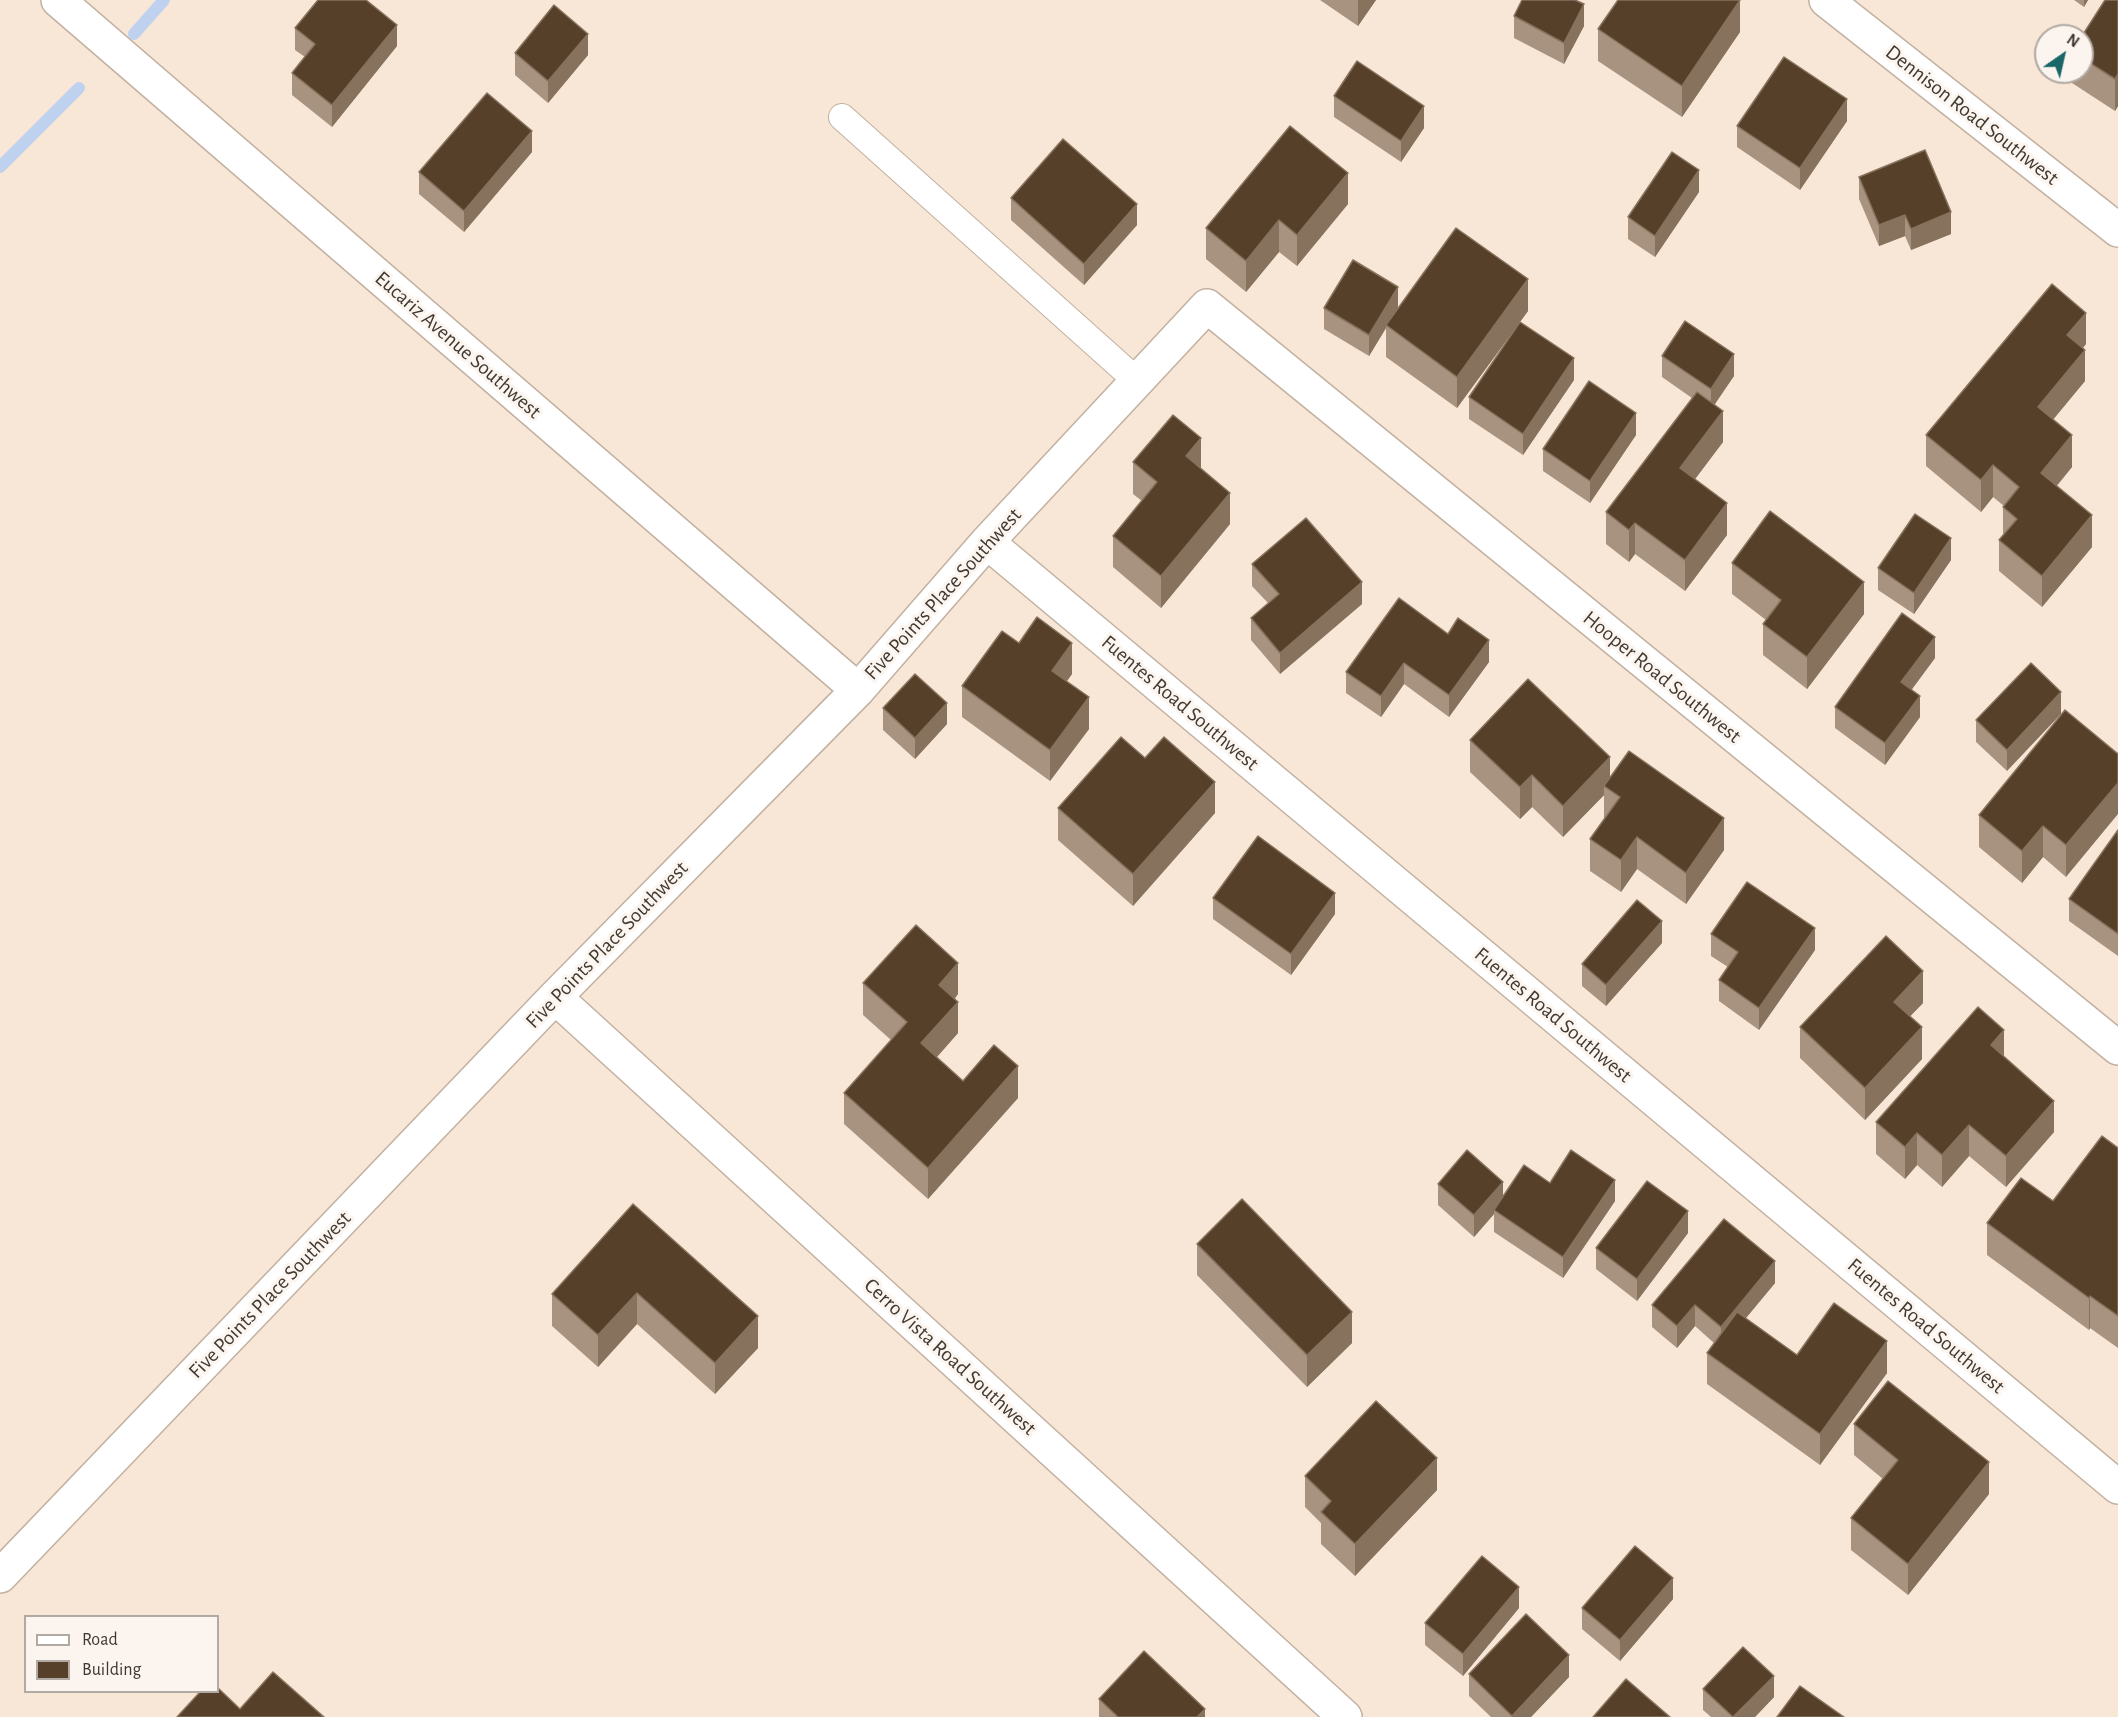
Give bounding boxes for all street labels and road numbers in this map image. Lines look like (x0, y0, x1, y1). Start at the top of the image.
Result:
street label: Dennison Road Southwest (1880, 40, 2064, 190)
street label: Eucariz Avenue Southwest (370, 266, 546, 424)
street label: Five Points Place Southwest (859, 503, 1027, 685)
street label: Hooper Road Southwest (1578, 605, 1746, 749)
street label: Fuentes Road Southwest (1096, 630, 1264, 776)
street label: Five Points Place Southwest (521, 856, 693, 1034)
street label: Fuentes Road Southwest (1469, 942, 1637, 1088)
street label: Five Points Place Southwest (184, 1206, 356, 1384)
street label: Fuentes Road Southwest (1842, 1253, 2010, 1399)
street label: Cerro Vista Road Southwest (859, 1273, 1041, 1441)

